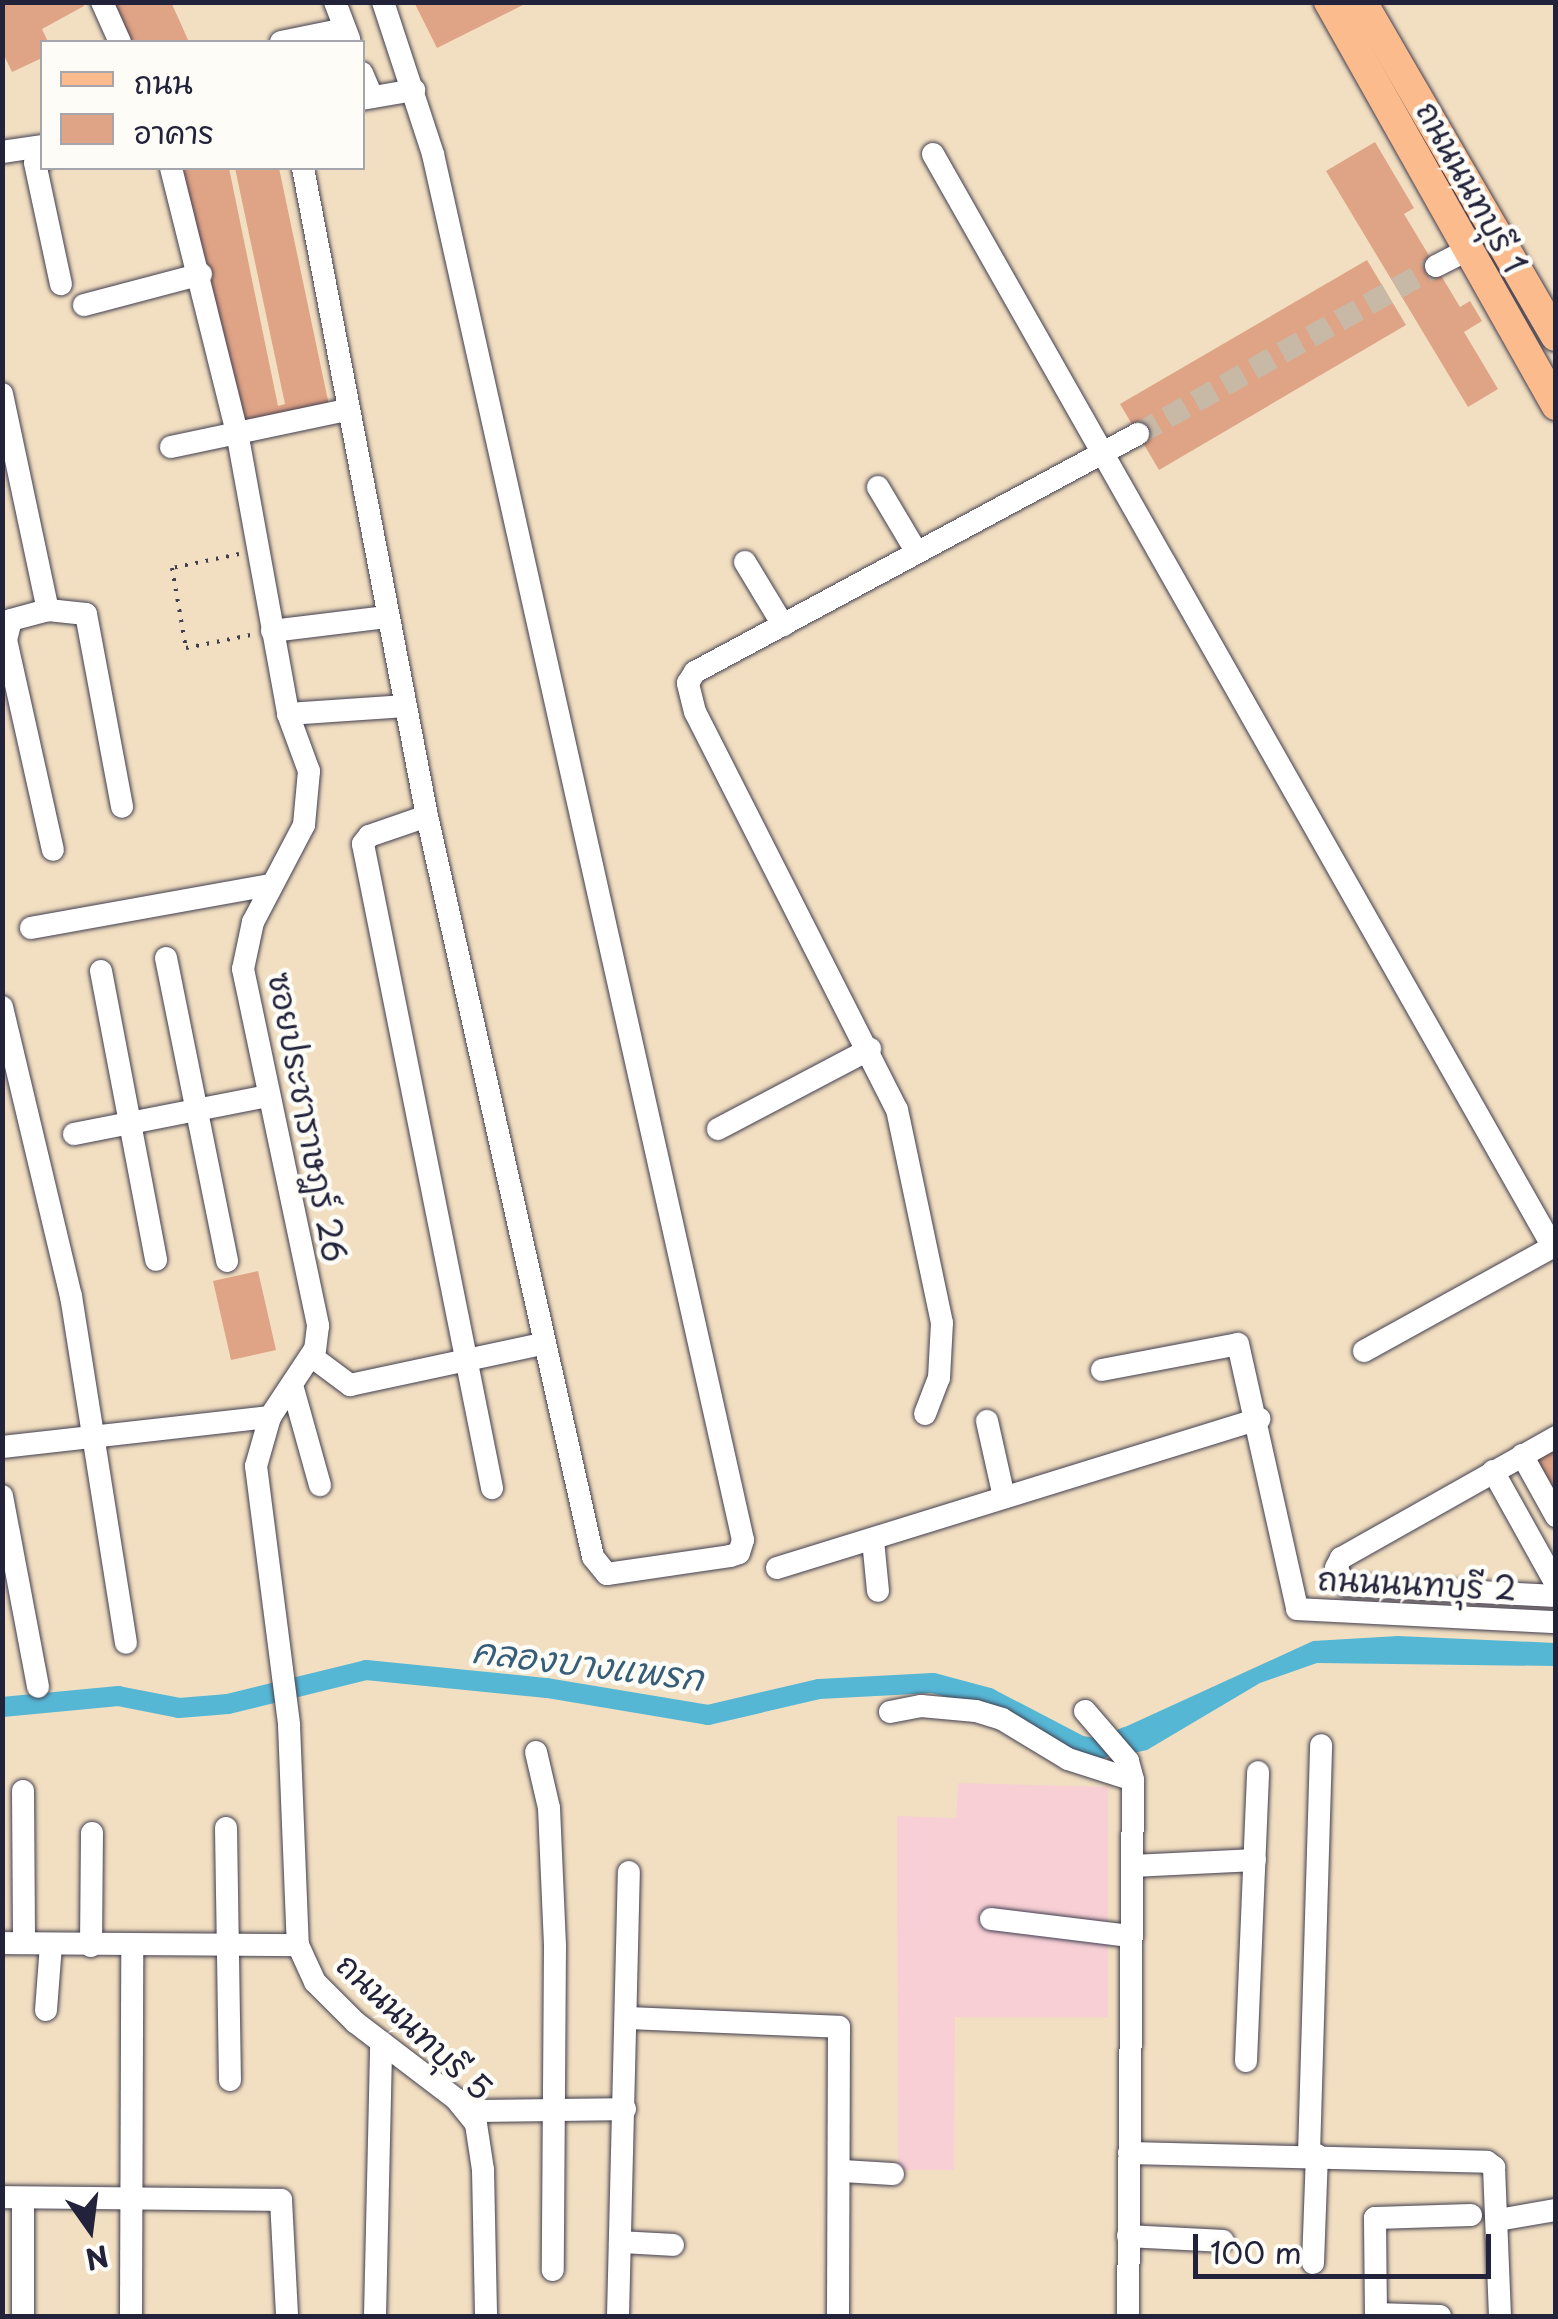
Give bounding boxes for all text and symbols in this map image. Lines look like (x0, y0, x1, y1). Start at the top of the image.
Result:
legend (40, 40, 365, 170)
text: ถนน (134, 59, 193, 104)
street label: ถนนนนทบุรี 1 (1409, 94, 1535, 280)
text: อาคาร (134, 109, 214, 154)
street label: ซอยประชาราษฎร์ 26 (261, 969, 355, 1265)
street label: ถนนนนทบุรี 2 (1317, 1559, 1517, 1607)
water label: คลองบางแพรก (470, 1628, 706, 1698)
street label: ถนนนนทบุรี 5 (330, 1945, 500, 2107)
north arrow (40, 2179, 140, 2279)
scale bar (1198, 2214, 1496, 2276)
text: 100 m (1210, 2229, 1302, 2274)
text: N (81, 2235, 113, 2282)

